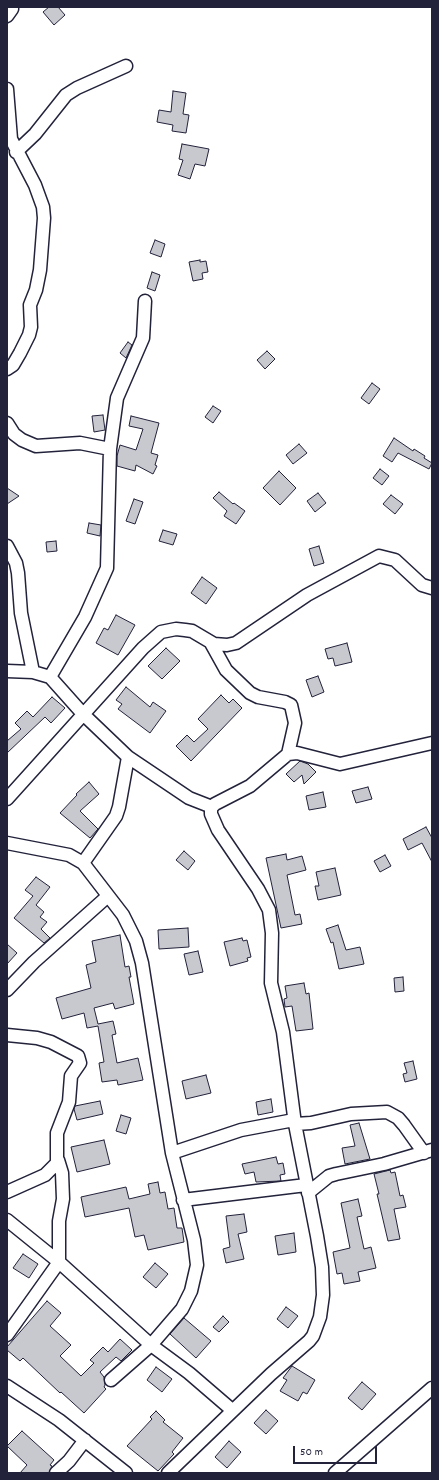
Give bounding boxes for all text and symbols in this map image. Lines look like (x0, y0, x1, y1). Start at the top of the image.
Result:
scale bar (295, 1438, 379, 1464)
text: 50 m (300, 1444, 323, 1461)

